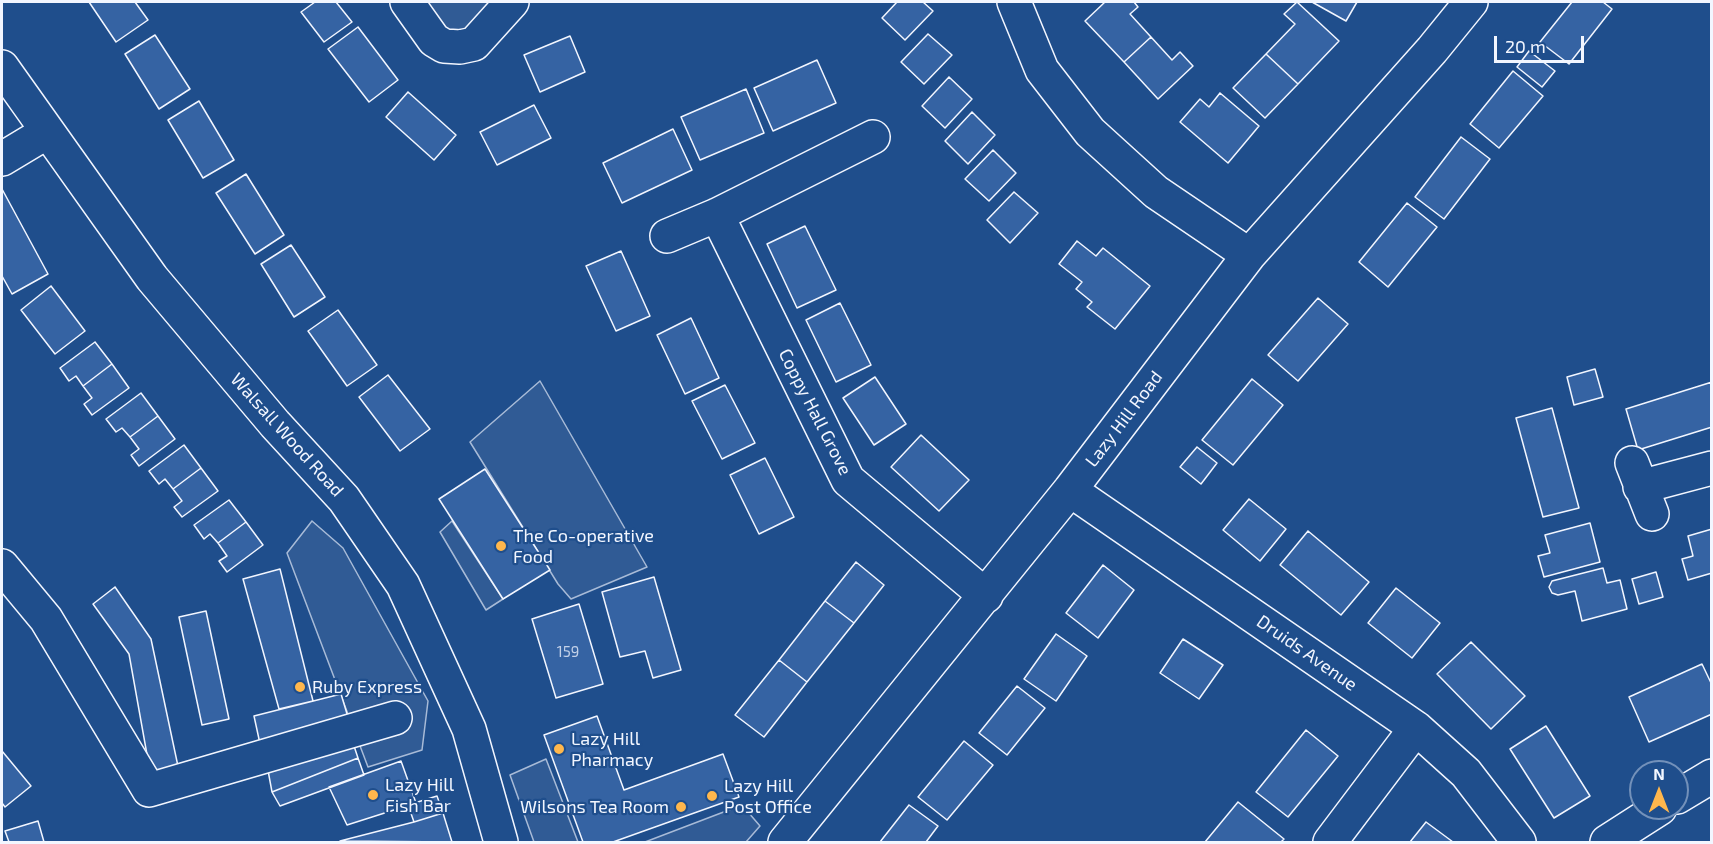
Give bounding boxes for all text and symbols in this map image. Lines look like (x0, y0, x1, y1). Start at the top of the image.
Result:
scale bar (1497, 24, 1587, 62)
text: 20 m (1505, 35, 1546, 57)
street label: Coppy Hall Grove (774, 345, 856, 479)
street label: Lazy Hill Road (1081, 367, 1167, 471)
street label: Walsall Wood Road (226, 369, 348, 501)
place label: The Co-operative Food (513, 525, 654, 568)
marker: The Co-operative Food (494, 539, 508, 553)
street label: Druids Avenue (1253, 610, 1361, 696)
house number: 159 (557, 643, 579, 661)
place label: Ruby Express (312, 676, 422, 698)
marker: Ruby Express (293, 680, 307, 694)
place label: Lazy Hill Pharmacy (571, 728, 653, 771)
marker: Lazy Hill Pharmacy (552, 742, 566, 756)
north arrow (1629, 760, 1689, 820)
text: N (1653, 764, 1665, 783)
place label: Lazy Hill Fish Bar (385, 774, 454, 816)
place label: Lazy Hill Post Office (724, 775, 812, 818)
marker: Lazy Hill Fish Bar (366, 788, 380, 802)
marker: Lazy Hill Post Office (705, 789, 719, 803)
place label: Wilsons Tea Room (520, 796, 669, 818)
marker: Wilsons Tea Room (674, 800, 688, 814)

